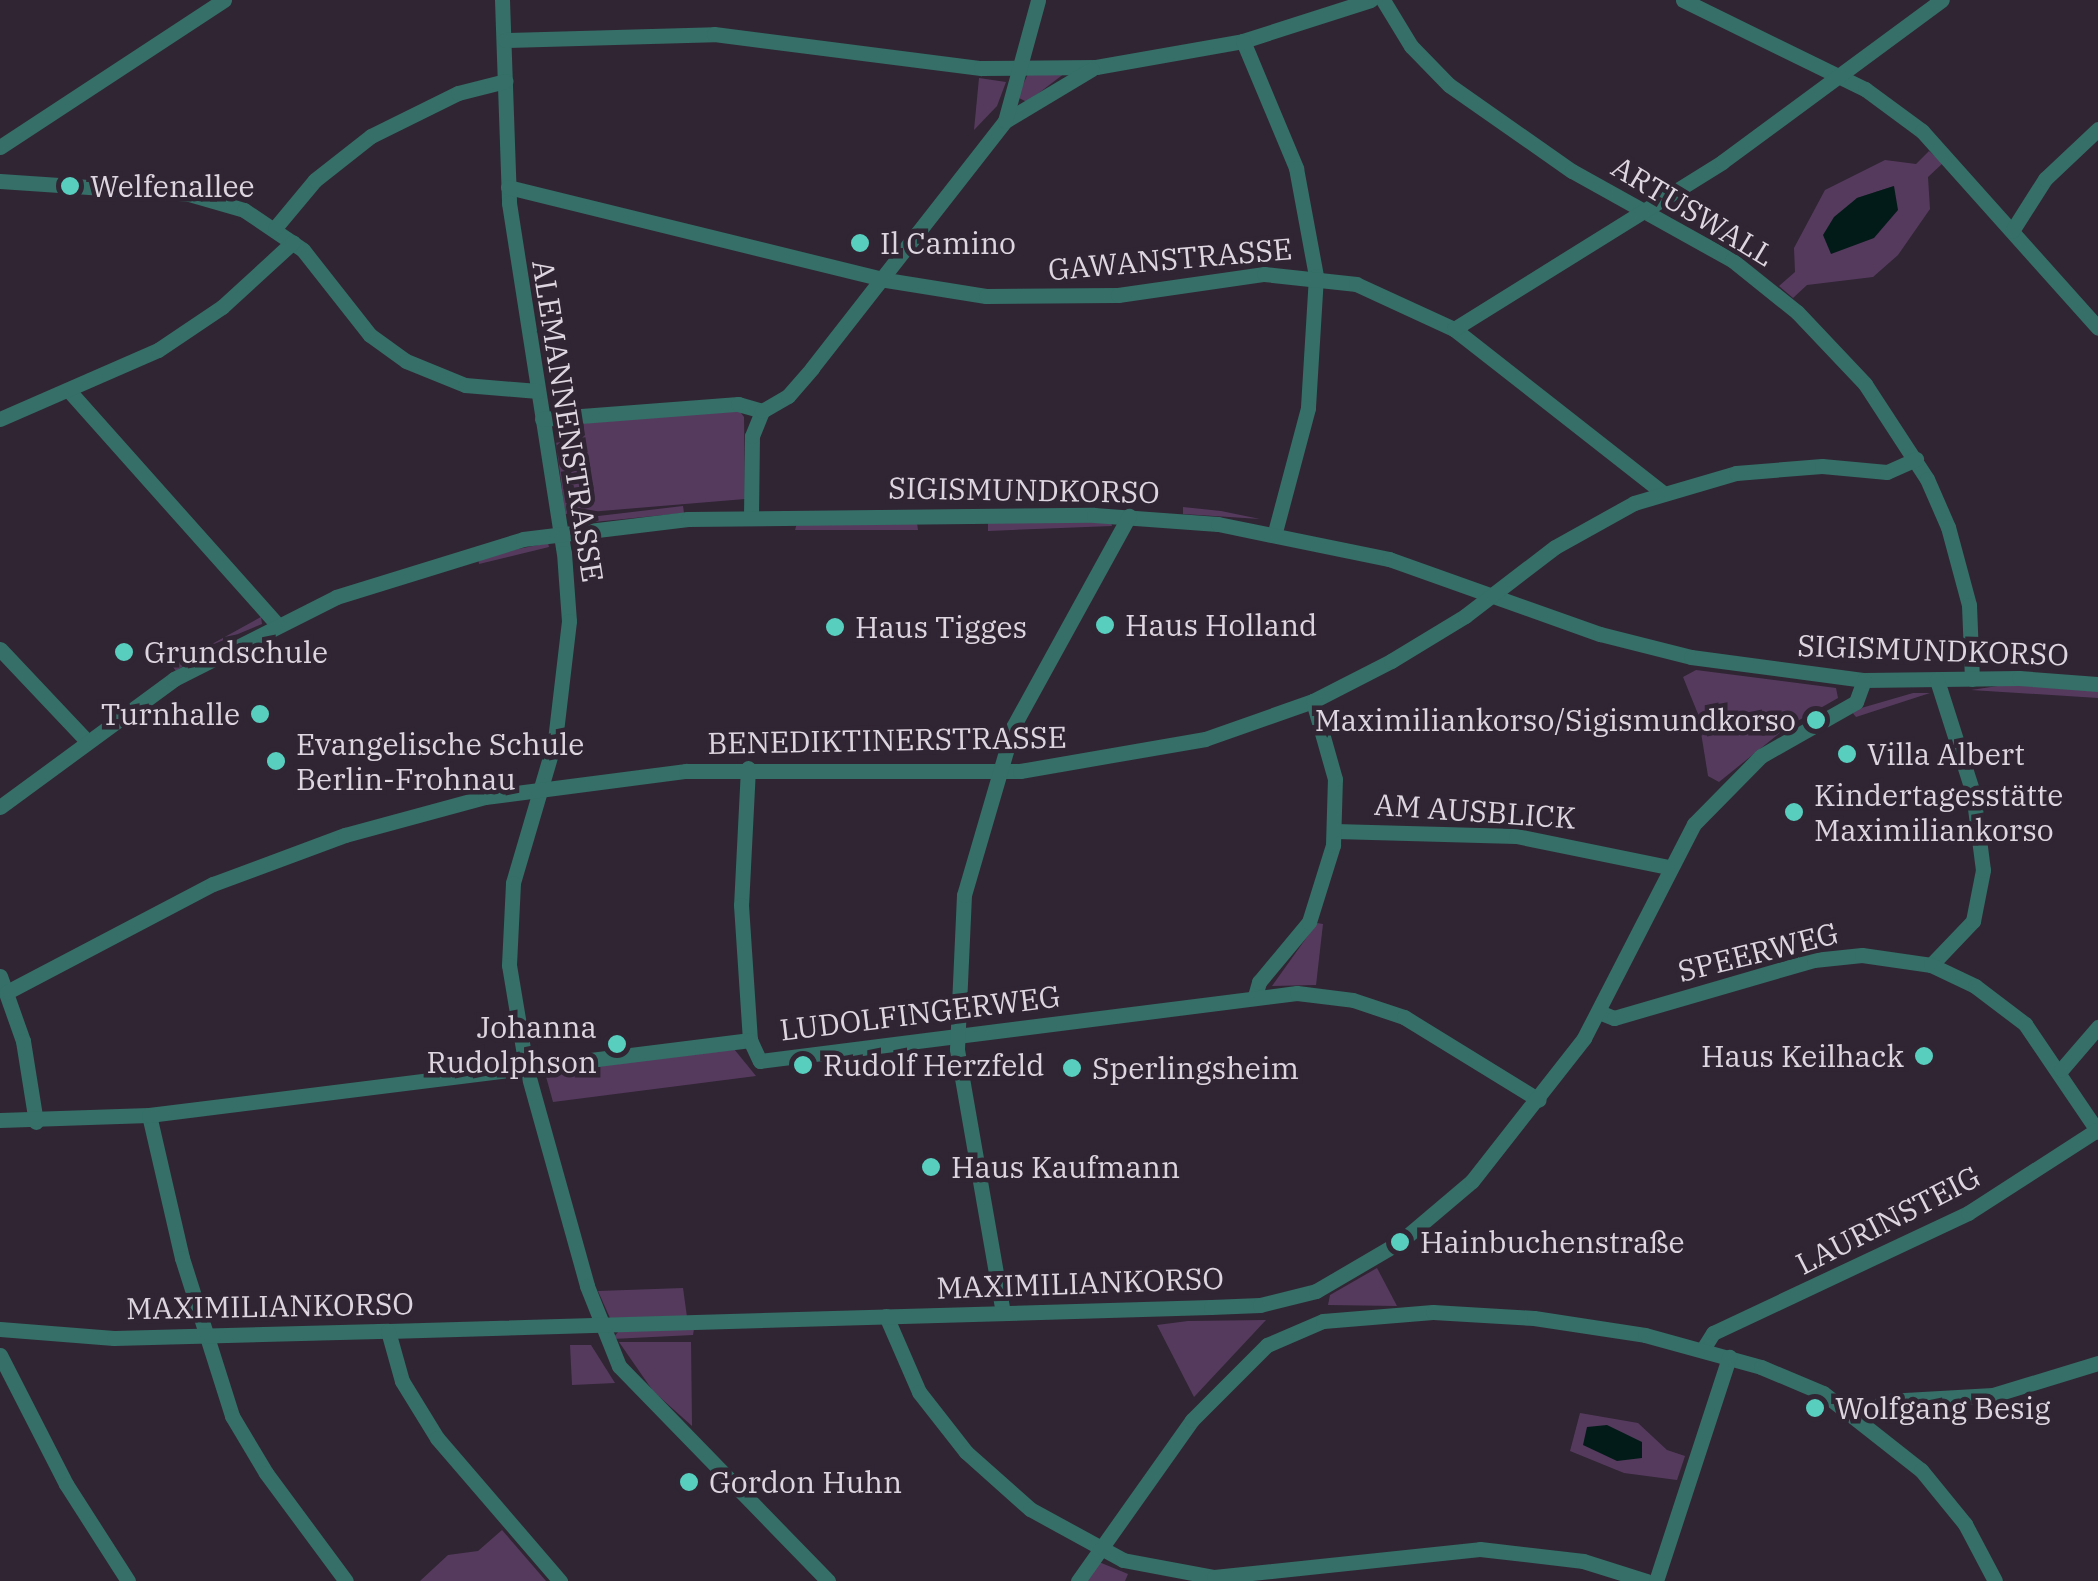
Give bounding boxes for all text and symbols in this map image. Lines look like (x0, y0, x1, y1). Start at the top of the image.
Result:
street label: ARTUSWALL (1605, 148, 1781, 274)
place label: Welfenallee (90, 168, 255, 204)
marker: Welfenallee (59, 175, 81, 197)
place label: Il Camino (880, 225, 1016, 261)
street label: GAWANSTRASSE (1046, 230, 1294, 288)
marker: Il Camino (849, 232, 871, 254)
street label: ALEMANNENSTRASSE (525, 257, 611, 585)
street label: SIGISMUNDKORSO (888, 470, 1160, 510)
place label: Haus Holland (1125, 607, 1317, 643)
place label: Haus Tigges (855, 609, 1027, 645)
marker: Haus Holland (1094, 614, 1116, 636)
marker: Haus Tigges (824, 616, 846, 638)
street label: SIGISMUNDKORSO (1797, 627, 2069, 673)
place label: Grundschule (144, 634, 328, 670)
marker: Grundschule (113, 641, 135, 663)
place label: Turnhalle (101, 696, 240, 732)
place label: Maximiliankorso/Sigismundkorso (1315, 702, 1796, 738)
marker: Turnhalle (249, 703, 271, 725)
marker: Maximiliankorso/Sigismundkorso (1805, 709, 1827, 731)
street label: BENEDIKTINERSTRASSE (707, 719, 1067, 761)
place label: Evangelische Schule Berlin-Frohnau (296, 726, 584, 796)
place label: Villa Albert (1867, 736, 2025, 772)
marker: Villa Albert (1836, 743, 1858, 765)
marker: Evangelische Schule Berlin-Frohnau (265, 750, 287, 772)
place label: Kindertagesstätte Maximiliankorso (1814, 777, 2063, 848)
street label: AM AUSBLICK (1373, 786, 1577, 836)
marker: Kindertagesstätte Maximiliankorso (1783, 801, 1805, 823)
street label: SPEERWEG (1674, 915, 1842, 989)
street label: LUDOLFINGERWEG (778, 978, 1062, 1048)
place label: Johanna Rudolphson (426, 1009, 597, 1080)
marker: Johanna Rudolphson (606, 1033, 628, 1055)
place label: Haus Keilhack (1701, 1038, 1904, 1074)
marker: Haus Keilhack (1913, 1045, 1935, 1067)
place label: Rudolf Herzfeld (823, 1047, 1045, 1083)
place label: Sperlingsheim (1092, 1050, 1299, 1086)
marker: Rudolf Herzfeld (792, 1054, 814, 1076)
marker: Sperlingsheim (1061, 1057, 1083, 1079)
place label: Haus Kaufmann (951, 1149, 1180, 1185)
marker: Haus Kaufmann (920, 1156, 942, 1178)
street label: LAURINSTEIG (1790, 1158, 1986, 1282)
place label: Hainbuchenstraße (1420, 1224, 1685, 1260)
marker: Hainbuchenstraße (1389, 1231, 1411, 1253)
street label: MAXIMILIANKORSO (936, 1260, 1224, 1306)
street label: MAXIMILIANKORSO (126, 1285, 414, 1327)
place label: Wolfgang Besig (1835, 1390, 2051, 1426)
marker: Wolfgang Besig (1804, 1397, 1826, 1419)
place label: Gordon Huhn (709, 1464, 902, 1500)
marker: Gordon Huhn (678, 1471, 700, 1493)

